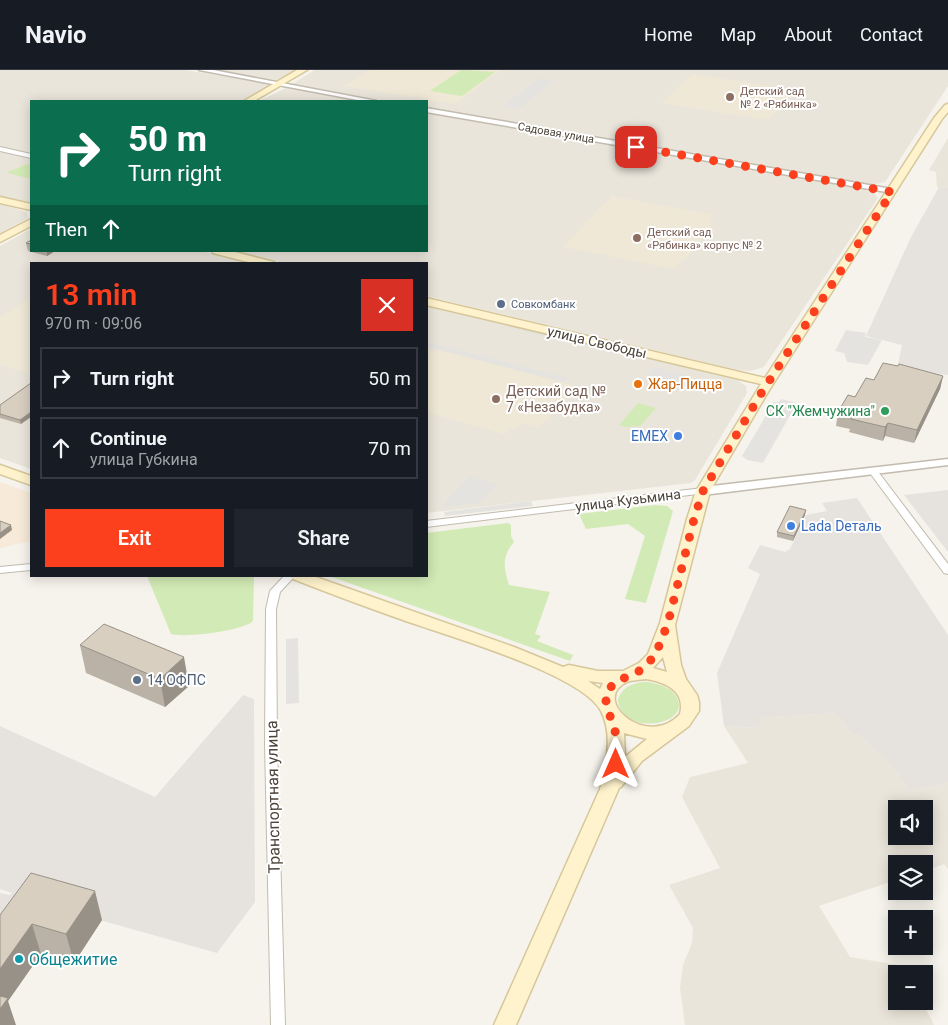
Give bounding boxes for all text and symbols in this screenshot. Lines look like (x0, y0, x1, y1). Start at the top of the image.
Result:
text: Navio (25, 21, 87, 49)
text: Home (644, 24, 693, 45)
text: Map (721, 24, 756, 45)
text: About (784, 24, 832, 45)
text: Contact (860, 24, 923, 45)
place label: Детский сад № 2 «Рябинка» (740, 85, 817, 111)
marker: Детский сад № 2 «Рябинка» (724, 91, 736, 103)
text: 50 m (128, 119, 207, 160)
icon: right (45, 120, 110, 185)
street label: Садовая улица (517, 120, 595, 146)
pin (615, 126, 657, 168)
icon: arrive (622, 133, 650, 161)
text: Turn right (128, 161, 222, 186)
icon: ahead (97, 215, 125, 243)
text: Then (45, 218, 87, 241)
place label: Детский сад «Рябинка» корпус № 2 (647, 226, 762, 252)
marker: Детский сад «Рябинка» корпус № 2 (631, 232, 643, 244)
text: 13 min (45, 277, 137, 312)
button: close (361, 279, 413, 331)
marker: Совкомбанк (495, 298, 507, 310)
place label: Совкомбанк (511, 298, 575, 311)
text: 970 m · 09:06 (45, 314, 142, 333)
street label: улица Свободы (546, 323, 648, 361)
icon: right (47, 364, 75, 392)
text: Turn right (90, 367, 174, 390)
text: 50 m (368, 367, 411, 390)
place label: Жар-Пицца (648, 376, 722, 392)
marker: Жар-Пицца (632, 378, 644, 390)
place label: Детский сад № 7 «Незабудка» (506, 383, 606, 415)
marker: Детский сад № 7 «Незабудка» (490, 393, 502, 405)
place label: СК "Жемчужина" (766, 403, 875, 419)
marker: СК "Жемчужина" (879, 405, 891, 417)
text: Continue (90, 427, 167, 450)
place label: EMEX (631, 428, 668, 444)
marker: EMEX (672, 430, 684, 442)
icon: ahead (47, 434, 75, 462)
text: 70 m (368, 437, 411, 460)
text: улица Губкина (90, 450, 198, 469)
street label: улица Кузьмина (574, 486, 682, 514)
button: Exit (45, 509, 224, 567)
button: Share (234, 509, 413, 567)
place label: Lada Dеталь (801, 518, 882, 534)
marker: Lada Dеталь (785, 520, 797, 532)
place label: 14 ОФПС (147, 672, 206, 688)
marker: 14 ОФПС (131, 674, 143, 686)
street label: Транспортная улица (262, 720, 284, 874)
position arrow (589, 737, 641, 789)
map controls (888, 800, 933, 1010)
button: sound (888, 800, 933, 845)
button: layers (888, 855, 933, 900)
button: + (888, 910, 933, 955)
place label: Общежитие (29, 950, 117, 969)
marker: Общежитие (13, 953, 25, 965)
button: − (888, 965, 933, 1010)

